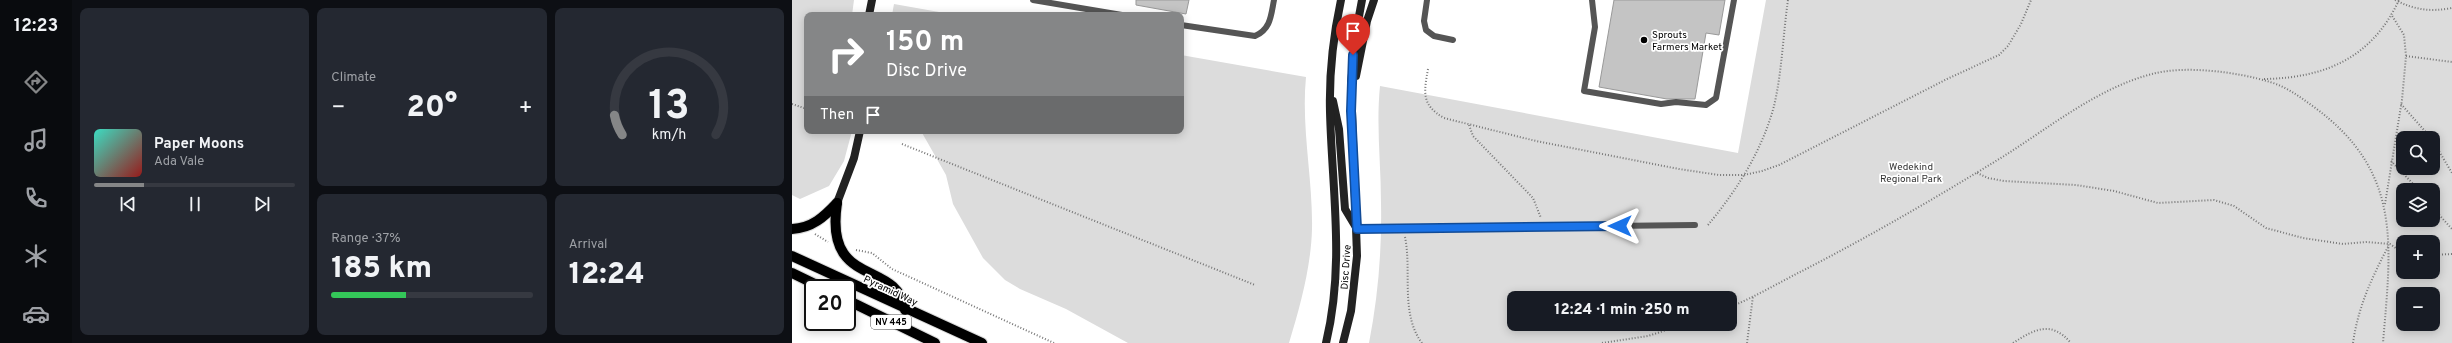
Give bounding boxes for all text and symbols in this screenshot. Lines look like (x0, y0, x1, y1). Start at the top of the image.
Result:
pin (1336, 14, 1370, 55)
text: 12:23 (14, 15, 58, 38)
icon: arrive (1342, 20, 1364, 42)
text: 150 m (886, 25, 964, 61)
icon: right (820, 28, 872, 80)
place label: Sprouts Farmers Market (1652, 29, 1722, 54)
marker: Sprouts Farmers Market (1639, 35, 1649, 45)
text: Disc Drive (886, 60, 967, 83)
icon: directions (22, 68, 50, 96)
text: Climate (331, 70, 376, 86)
text: 13 (649, 81, 690, 134)
text: 20° (407, 90, 457, 127)
text: − (331, 95, 346, 122)
text: + (518, 95, 533, 122)
icon: arrive (862, 104, 884, 126)
text: Then (820, 106, 854, 125)
icon: music (22, 126, 50, 154)
text: km/h (652, 126, 687, 144)
map controls (2396, 131, 2440, 331)
button: search (2396, 131, 2440, 175)
text: Paper Moons (154, 135, 244, 154)
text: Ada Vale (154, 154, 204, 170)
park label: Wedekind Regional Park (1880, 161, 1942, 186)
button: layers (2396, 183, 2440, 227)
icon: phone (22, 184, 50, 212)
icon: previous (117, 193, 139, 215)
icon: pause (184, 193, 206, 215)
icon: next (251, 193, 273, 215)
position arrow (1599, 205, 1641, 247)
text: Range · 37% (331, 231, 401, 247)
button: + (2396, 235, 2440, 279)
text: Arrival (569, 237, 607, 253)
icon: climate (22, 242, 50, 270)
street label: Disc Drive (1338, 244, 1355, 290)
text: 185 km (331, 251, 432, 288)
text: 12:24 (569, 257, 645, 294)
street label: Pyramid Way (861, 273, 920, 310)
speed limit sign: 20 (804, 279, 856, 331)
button: − (2396, 287, 2440, 331)
icon: car (22, 300, 50, 328)
text: 12:24 · 1 min · 250 m (1554, 301, 1690, 320)
road number: NV 445 (871, 315, 911, 329)

